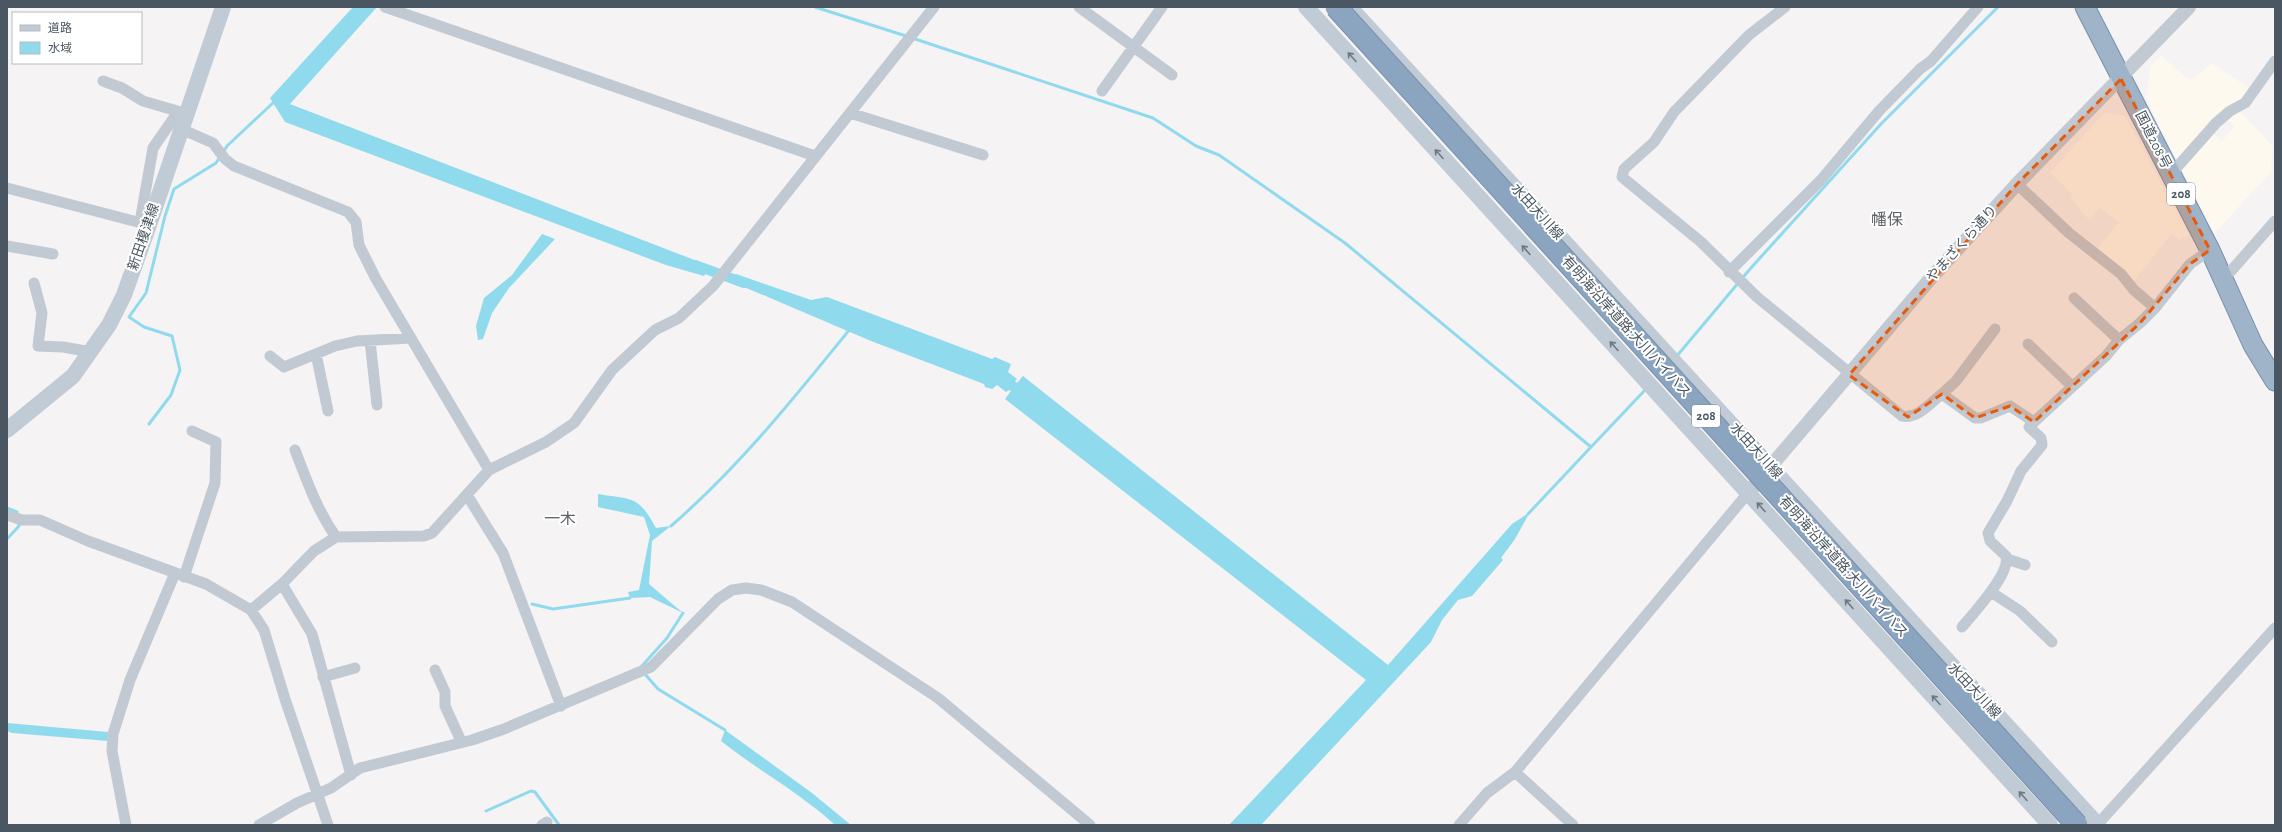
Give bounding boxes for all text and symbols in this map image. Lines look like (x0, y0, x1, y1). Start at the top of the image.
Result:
legend (12, 12, 142, 64)
text: 道路 (48, 21, 72, 34)
text: 水域 (48, 42, 72, 54)
one-way arrow (1347, 52, 1356, 62)
street label: 国道208号 (2133, 109, 2174, 171)
one-way arrow (1435, 149, 1444, 159)
street label: 水田大川線 (1508, 181, 1566, 243)
road number: 208 (2167, 183, 2195, 205)
street label: 新田榎津線 (125, 201, 162, 272)
street label: やまざくら通り (1923, 202, 2000, 285)
district label: 幡保 (1871, 211, 1903, 228)
one-way arrow (1522, 245, 1531, 255)
street label: 有明海沿岸道路;大川バイパス (1559, 253, 1694, 400)
one-way arrow (1609, 341, 1618, 351)
road number: 208 (1692, 405, 1720, 427)
street label: 水田大川線 (1727, 420, 1785, 482)
street label: 有明海沿岸道路;大川バイパス (1776, 493, 1911, 640)
one-way arrow (1757, 502, 1766, 512)
district label: 一木 (544, 511, 576, 527)
one-way arrow (1844, 598, 1853, 609)
street label: 水田大川線 (1945, 660, 2004, 721)
one-way arrow (1931, 695, 1941, 705)
one-way arrow (2019, 791, 2028, 801)

